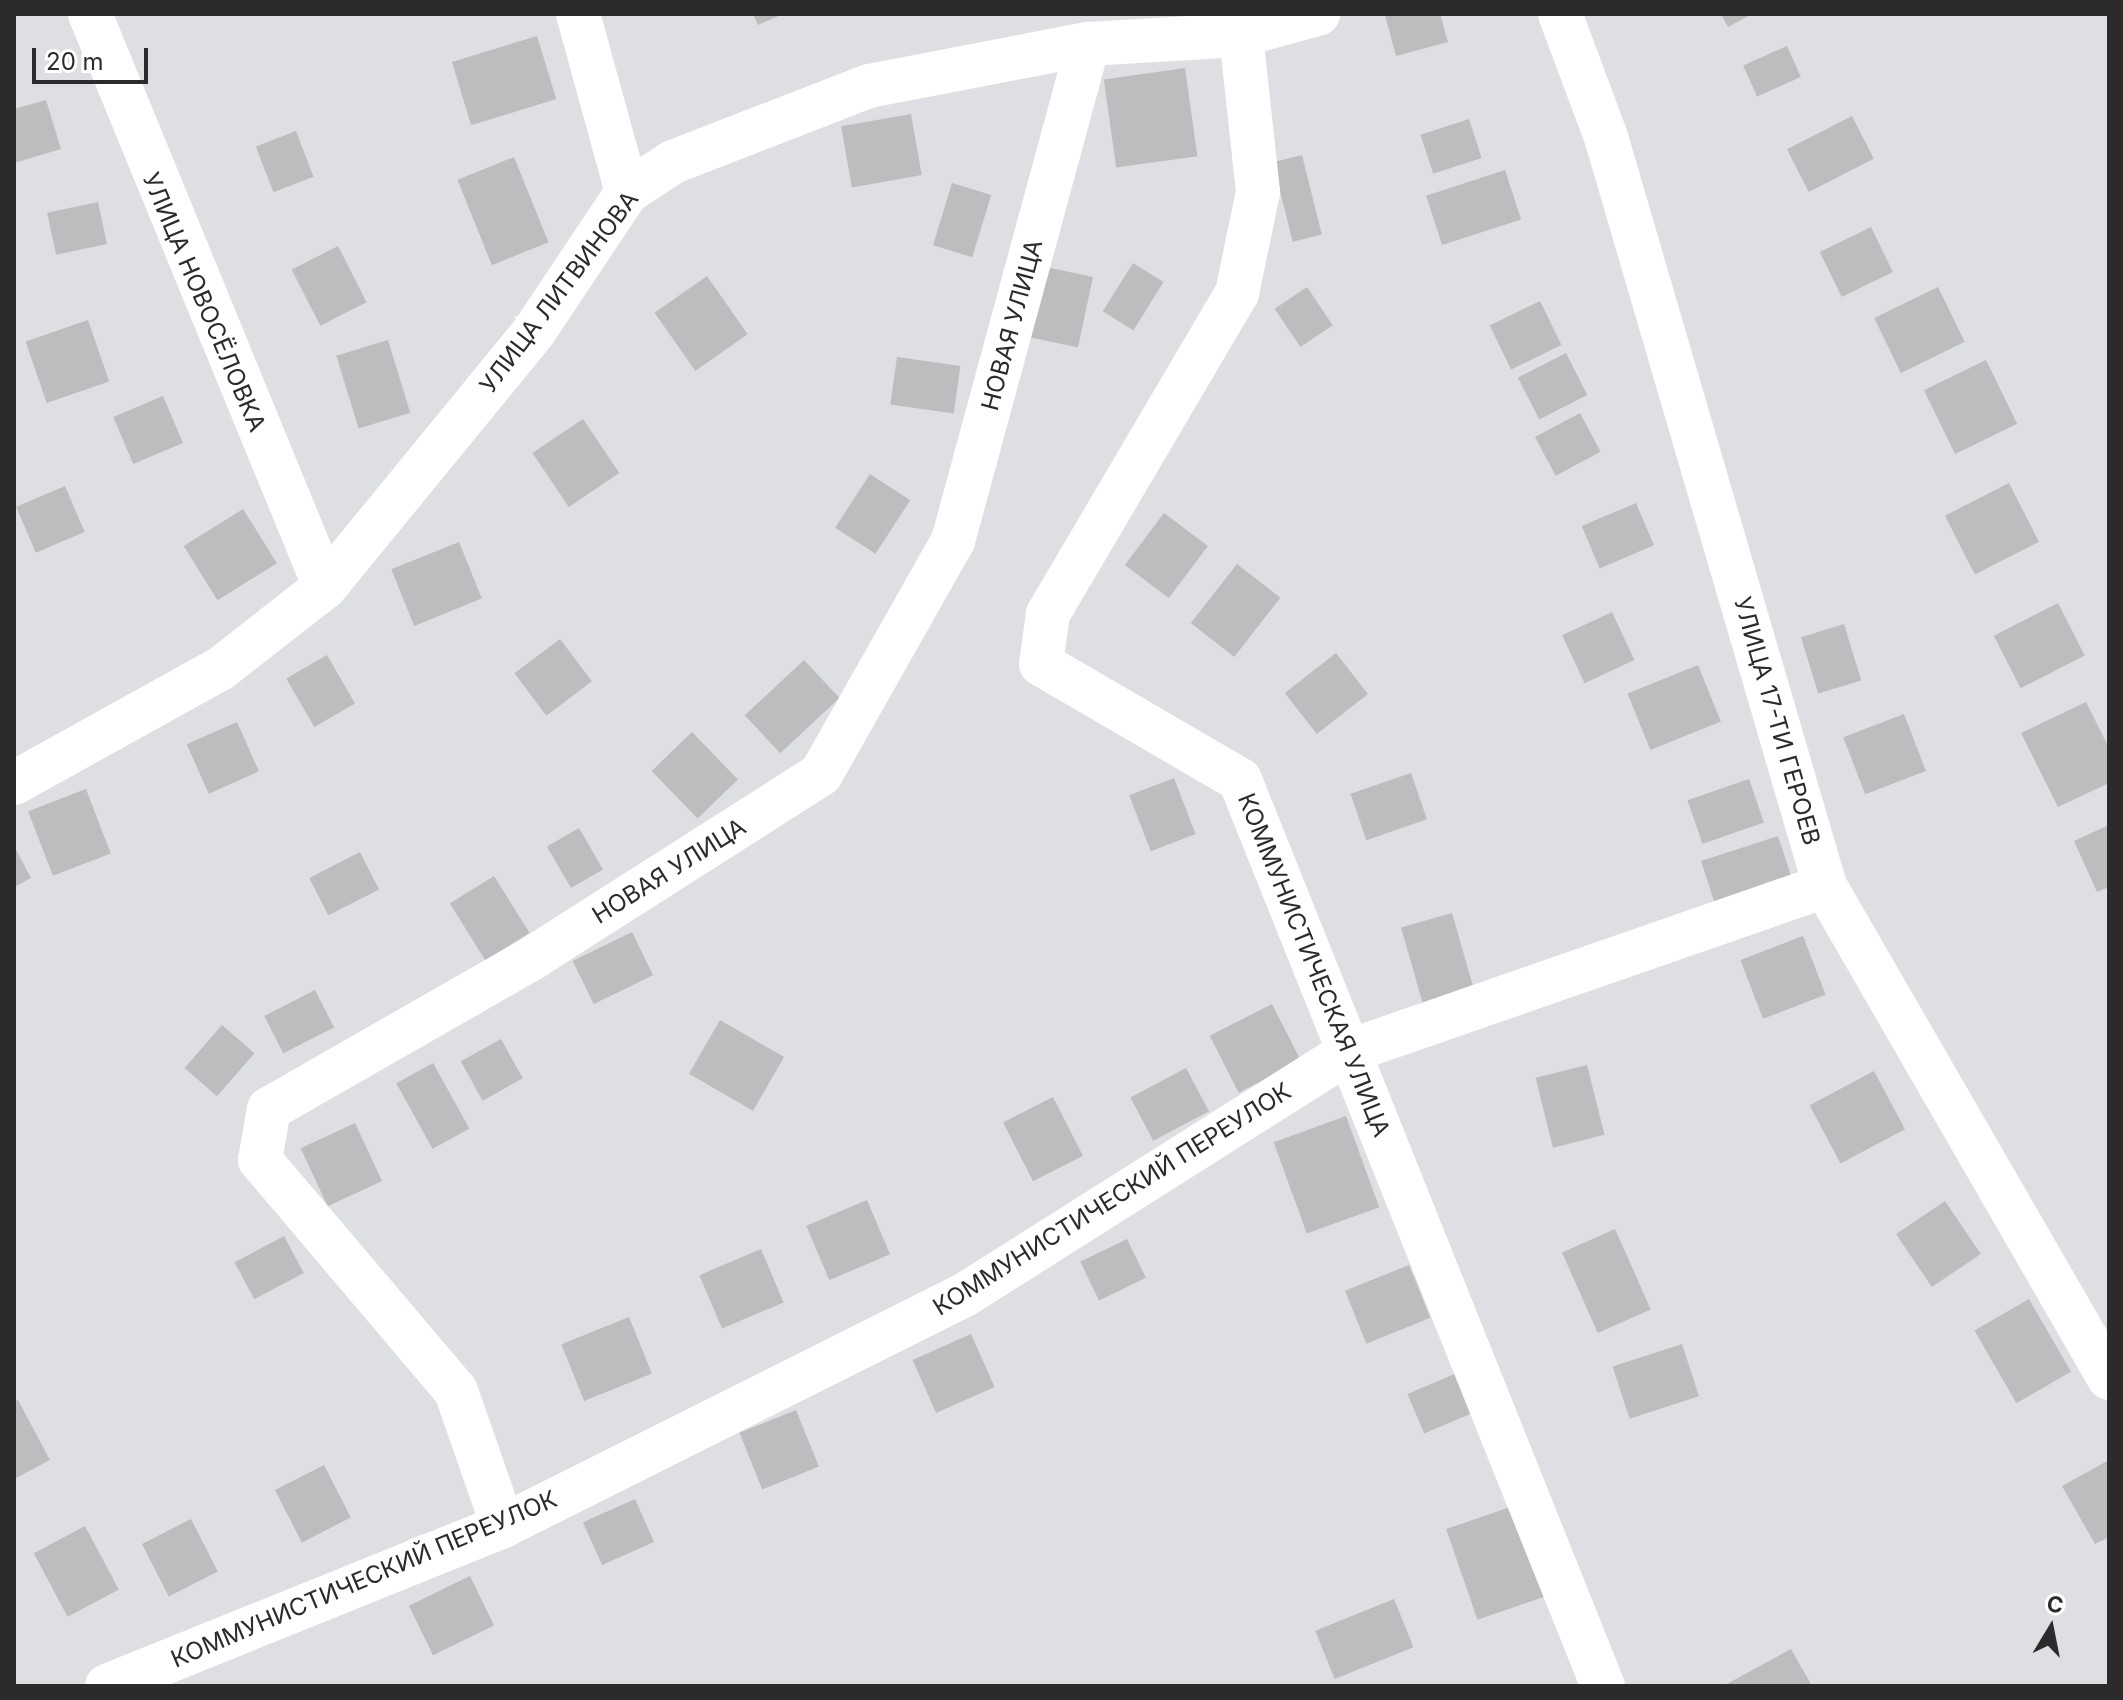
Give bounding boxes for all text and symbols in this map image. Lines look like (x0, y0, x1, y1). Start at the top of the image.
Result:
scale bar (36, 32, 152, 82)
text: 20 m (46, 47, 104, 76)
street label: УЛИЦА НОВОСЁЛОВКА (136, 168, 272, 436)
street label: УЛИЦА ЛИТВИНОВА (474, 185, 644, 399)
street label: НОВАЯ УЛИЦА (975, 236, 1049, 414)
street label: УЛИЦА 17-ТИ ГЕРОЕВ (1728, 594, 1826, 848)
street label: КОММУНИСТИЧЕСКАЯ УЛИЦА (1232, 789, 1396, 1141)
street label: НОВАЯ УЛИЦА (587, 812, 751, 930)
street label: КОММУНИСТИЧЕСКИЙ ПЕРЕУЛОК (928, 1076, 1296, 1322)
street label: КОММУНИСТИЧЕСКИЙ ПЕРЕУЛОК (167, 1484, 561, 1674)
north arrow (2011, 1588, 2091, 1668)
text: С (2045, 1590, 2065, 1619)

